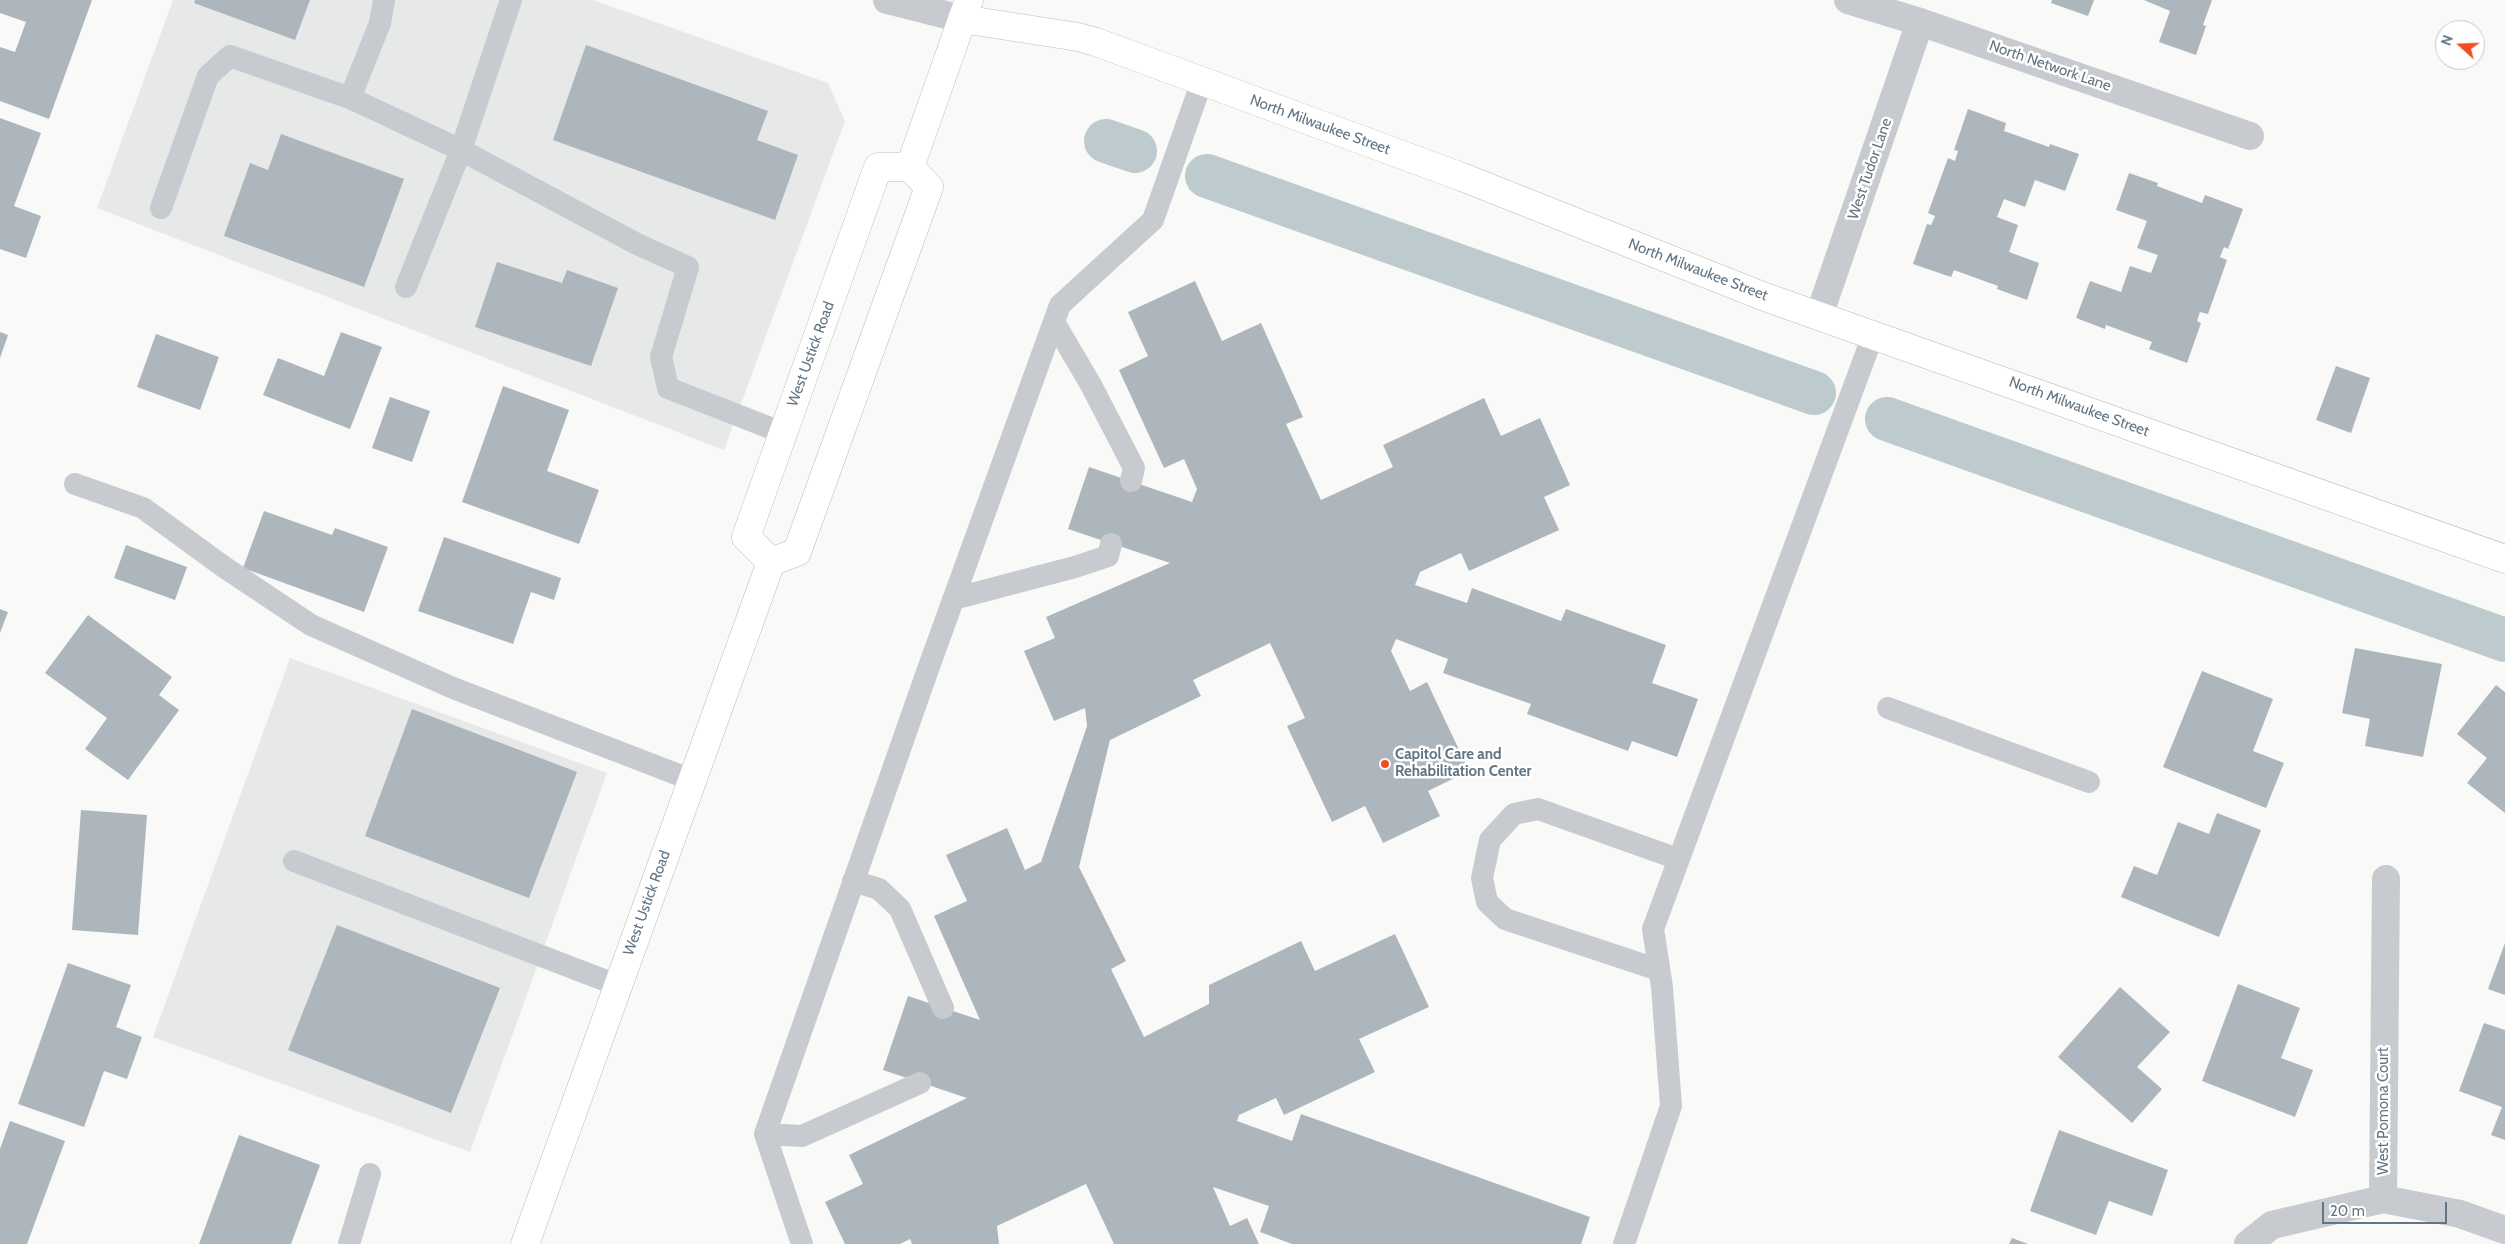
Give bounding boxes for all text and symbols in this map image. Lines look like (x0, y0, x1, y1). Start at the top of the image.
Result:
north arrow (2435, 20, 2485, 70)
text: N (2437, 32, 2457, 48)
street label: North Network Lane (1987, 37, 2113, 95)
street label: North Milwaukee Street (1247, 91, 1393, 159)
street label: West Tudor Lane (1844, 116, 1896, 222)
street label: North Milwaukee Street (1626, 235, 1770, 305)
street label: West Ustick Road (784, 299, 838, 409)
street label: North Milwaukee Street (2006, 373, 2152, 441)
place label: Capitol Care and Rehabilitation Center (1395, 746, 1531, 781)
marker: Capitol Care and Rehabilitation Center (1379, 758, 1391, 770)
street label: West Ustick Road (620, 848, 674, 958)
street label: West Pomona Court (2375, 1047, 2393, 1175)
scale bar (2325, 1192, 2450, 1224)
text: 20 m (2330, 1202, 2365, 1220)

